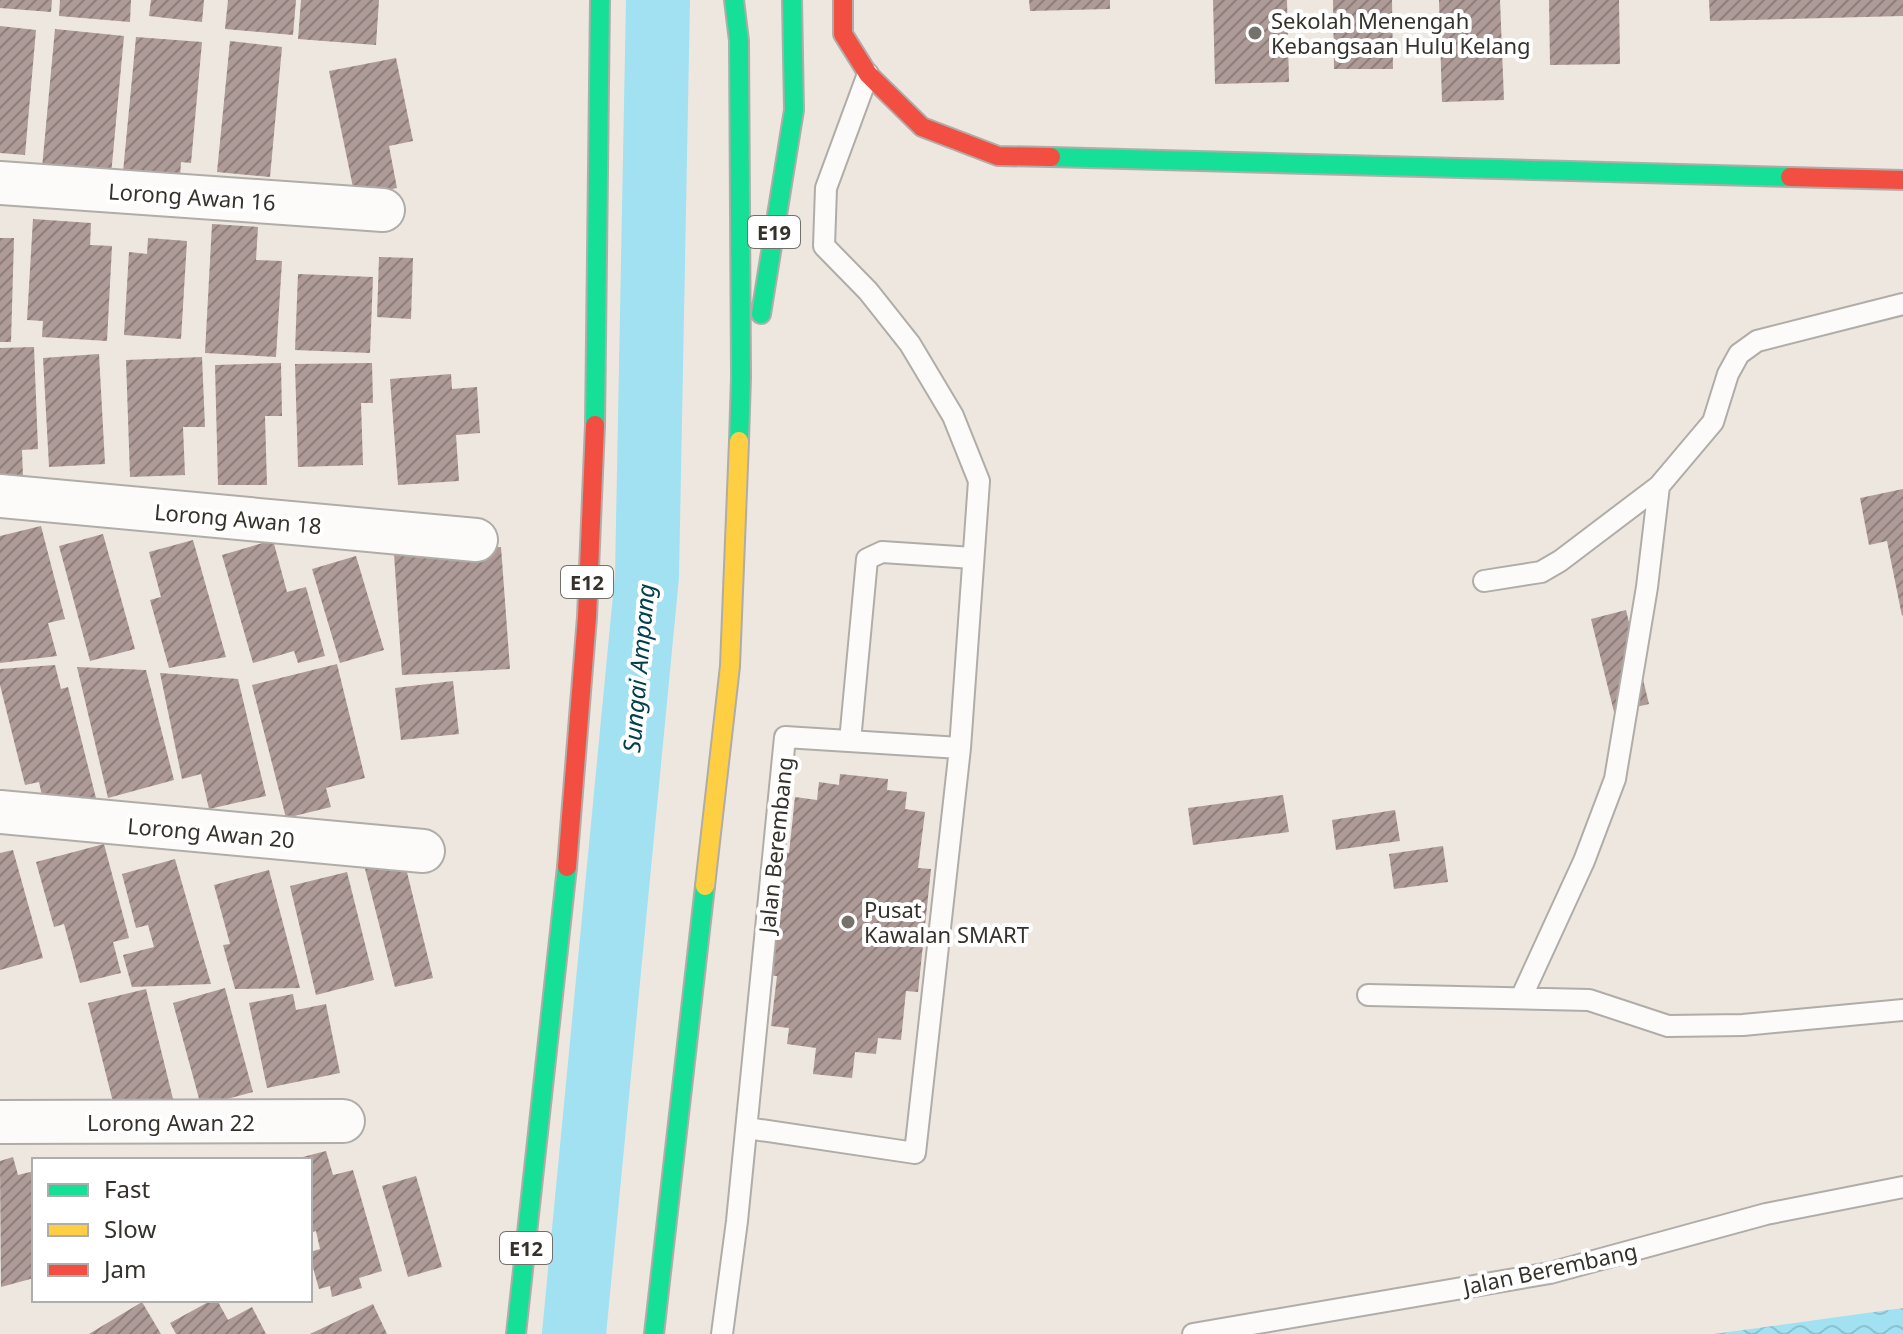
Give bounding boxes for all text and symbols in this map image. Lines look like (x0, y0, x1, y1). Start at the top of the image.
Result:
place label: Sekolah Menengah Kebangsaan Hulu Kelang (1271, 5, 1531, 60)
marker: Sekolah Menengah Kebangsaan Hulu Kelang (1246, 24, 1264, 42)
street label: Lorong Awan 16 (107, 175, 277, 217)
road number: E19 (748, 216, 800, 248)
street label: Lorong Awan 18 (153, 496, 323, 540)
road number: E12 (561, 566, 613, 598)
water label: Sungai Ampang (614, 582, 662, 754)
street label: Jalan Berembang (751, 755, 799, 937)
street label: Lorong Awan 20 (126, 810, 296, 854)
place label: Pusat Kawalan SMART (864, 894, 1029, 949)
marker: Pusat Kawalan SMART (839, 913, 857, 931)
street label: Lorong Awan 22 (87, 1107, 255, 1137)
legend (32, 1158, 312, 1302)
text: Fast (104, 1172, 150, 1205)
text: Slow (104, 1212, 156, 1245)
road number: E12 (500, 1232, 552, 1264)
street label: Jalan Berembang (1458, 1235, 1640, 1301)
text: Jam (102, 1252, 146, 1285)

